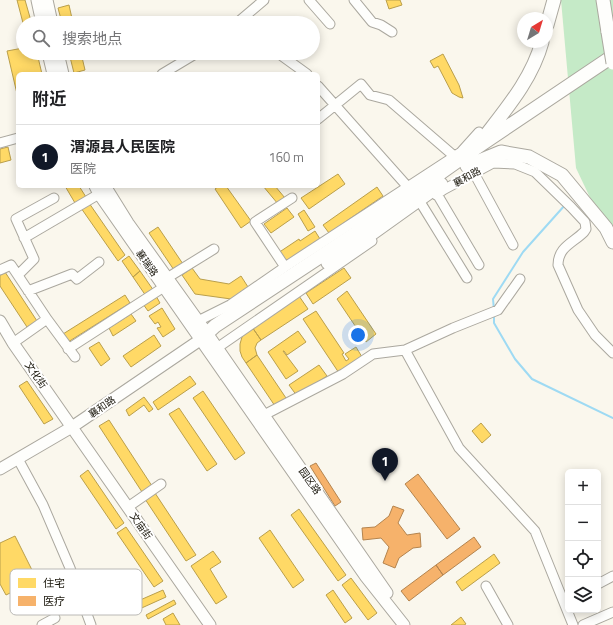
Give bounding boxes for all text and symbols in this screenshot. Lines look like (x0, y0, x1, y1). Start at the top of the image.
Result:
north arrow (517, 12, 553, 48)
search box (16, 16, 320, 60)
icon: search (30, 27, 52, 49)
text: 搜索地点 (62, 27, 122, 50)
text: 附近 (32, 86, 66, 112)
text: 渭源县人民医院 (70, 135, 175, 158)
text: 1 (41, 147, 49, 167)
text: 160 m (268, 147, 304, 167)
text: 医院 (70, 158, 96, 178)
street label: 襄和路 (450, 163, 484, 191)
street label: 襄瑞路 (132, 246, 162, 280)
your location (348, 325, 368, 345)
street label: 文化街 (21, 358, 51, 392)
street label: 襄和路 (85, 392, 119, 422)
pin: 1 (372, 448, 398, 481)
street label: 园区路 (295, 464, 325, 498)
map controls (565, 469, 601, 613)
button: + (565, 469, 601, 505)
button: − (565, 505, 601, 541)
street label: 文庙街 (126, 509, 156, 543)
button: locate (565, 541, 601, 577)
legend (10, 569, 142, 615)
text: 住宅 (43, 575, 65, 591)
button: layers (565, 577, 601, 613)
text: 医疗 (43, 593, 65, 609)

